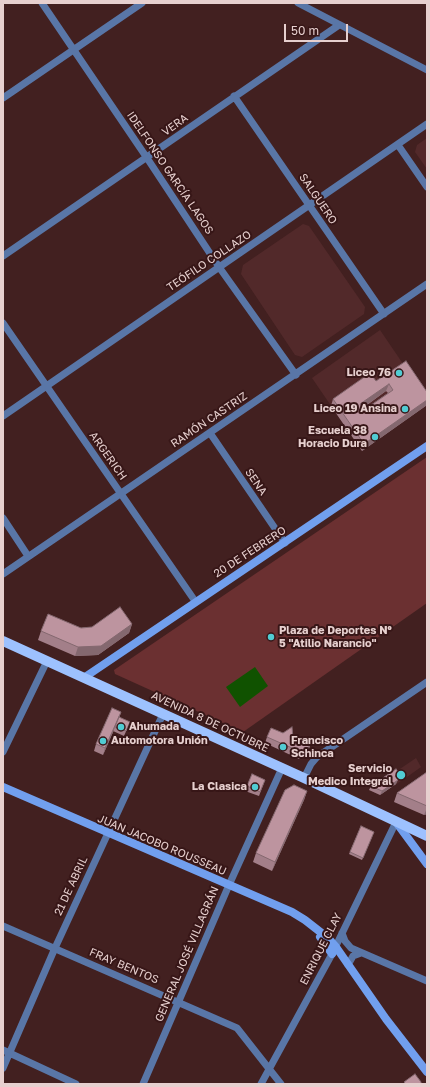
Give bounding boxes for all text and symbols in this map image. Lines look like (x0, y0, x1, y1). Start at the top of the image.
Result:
scale bar (286, 16, 350, 42)
text: 50 m (291, 23, 319, 38)
street label: IDELFONSO GARCÍA LAGOS (124, 109, 216, 237)
street label: VERA (159, 111, 191, 139)
street label: SALGUERO (296, 171, 340, 227)
street label: TEÓFILO COLLAZO (164, 228, 254, 294)
place label: Liceo 76 (347, 366, 391, 380)
marker: Liceo 76 (394, 368, 404, 378)
street label: RAMÓN CASTRIZ (168, 390, 250, 450)
place label: Liceo 19 Ansina (313, 402, 397, 416)
marker: Liceo 19 Ansina (400, 404, 410, 414)
place label: Escuela 38 Horacio Dura (298, 424, 367, 450)
street label: ARGERICH (87, 429, 129, 483)
marker: Escuela 38 Horacio Dura (370, 432, 380, 442)
street label: SENA (242, 466, 270, 498)
street label: 20 DE FEBRERO (211, 524, 289, 580)
place label: Plaza de Deportes Nº 5 "Atilio Narancio" (279, 624, 392, 650)
marker: Plaza de Deportes Nº 5 "Atilio Narancio" (266, 632, 276, 642)
street label: AVENIDA 8 DE OCTUBRE (149, 689, 271, 755)
place label: Ahumada (129, 720, 179, 734)
marker: Ahumada (116, 722, 126, 732)
place label: Automotora Unión (111, 734, 208, 748)
place label: Francisco Schinca (291, 734, 343, 760)
marker: Automotora Unión (98, 736, 108, 746)
marker: Francisco Schinca (278, 742, 288, 752)
place label: Servicio Medico Integral (308, 762, 392, 788)
marker: Servicio Medico Integral (395, 769, 407, 781)
place label: La Clasica (192, 780, 247, 794)
marker: La Clasica (250, 782, 260, 792)
street label: JUAN JACOBO ROUSSEAU (96, 812, 228, 878)
street label: 21 DE ABRIL (52, 854, 90, 918)
street label: GENERAL JOSÉ VILLAGRÁN (152, 884, 222, 1024)
street label: ENRIQUE CLAY (297, 911, 345, 987)
street label: FRAY BENTOS (87, 945, 161, 987)

